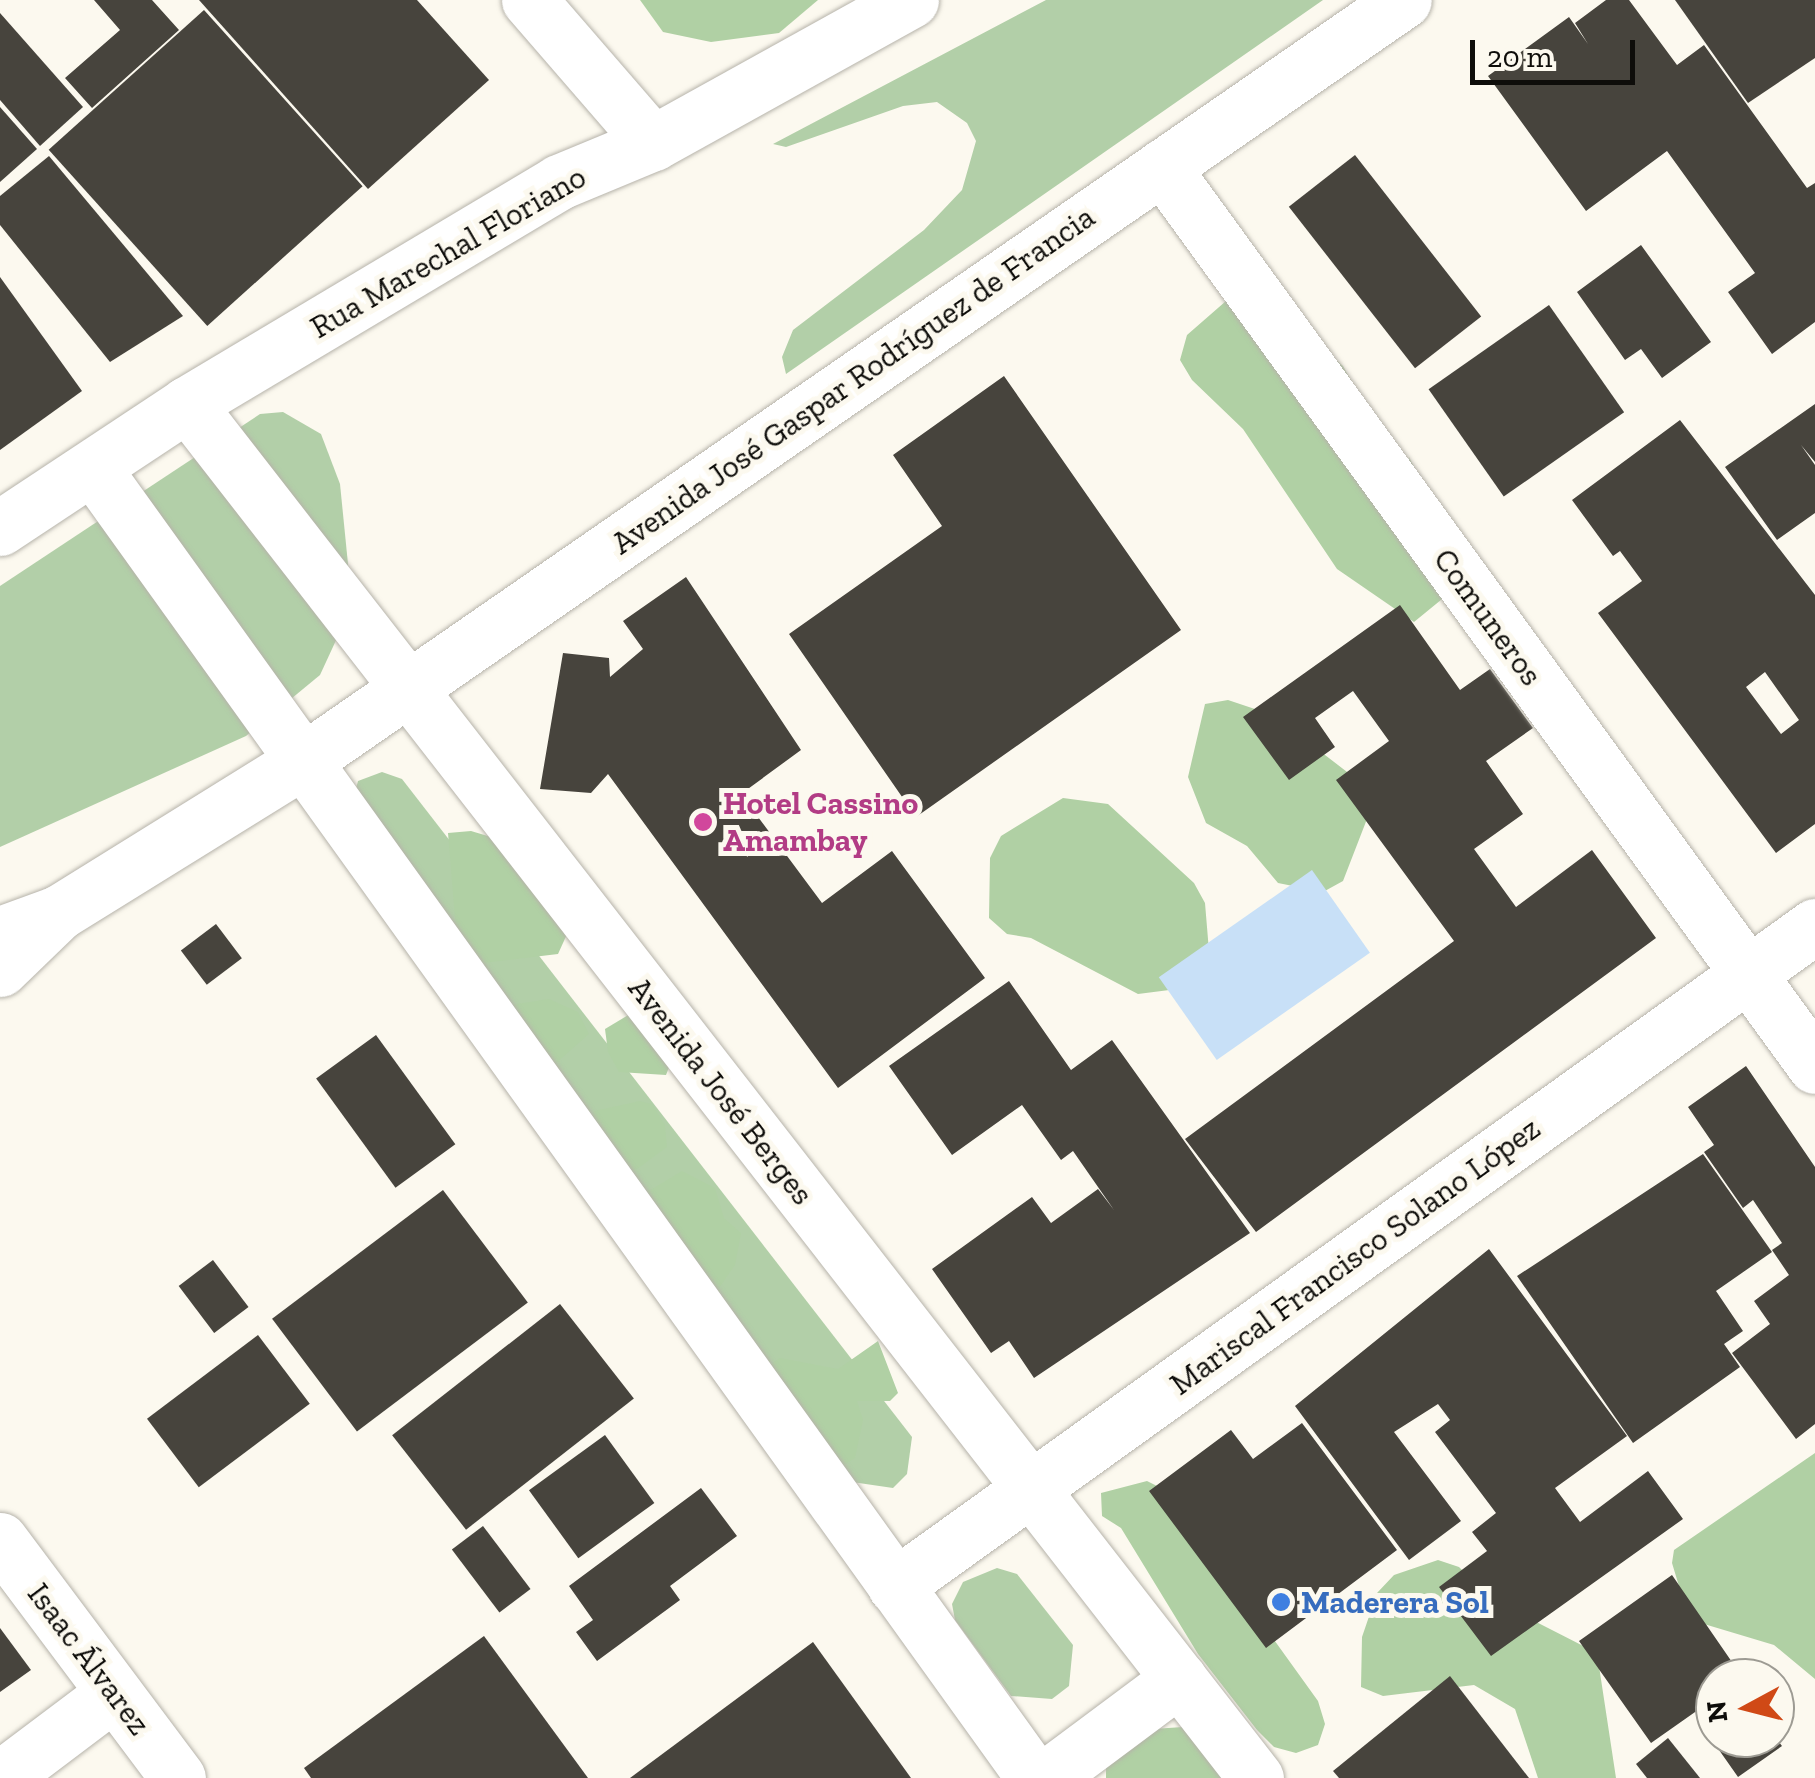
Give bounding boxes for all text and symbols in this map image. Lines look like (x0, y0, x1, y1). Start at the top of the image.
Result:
scale bar (1475, 20, 1640, 82)
text: 20 m (1487, 39, 1552, 75)
street label: Rua Marechal Floriano (303, 157, 593, 347)
street label: Avenida José Gaspar Rodríguez de Francia (604, 197, 1102, 563)
street label: Comuneros (1425, 541, 1551, 693)
place label: Hotel Cassino Amambay (723, 785, 918, 860)
marker: Hotel Cassino Amambay (692, 811, 714, 833)
street label: Avenida José Berges (620, 969, 822, 1213)
street label: Mariscal Francisco Solano López (1163, 1109, 1547, 1403)
street label: Isaac Álvarez (19, 1575, 159, 1743)
place label: Maderera Sol (1301, 1583, 1489, 1621)
marker: Maderera Sol (1270, 1591, 1292, 1613)
north arrow (1695, 1658, 1795, 1758)
text: N (1699, 1699, 1734, 1724)

